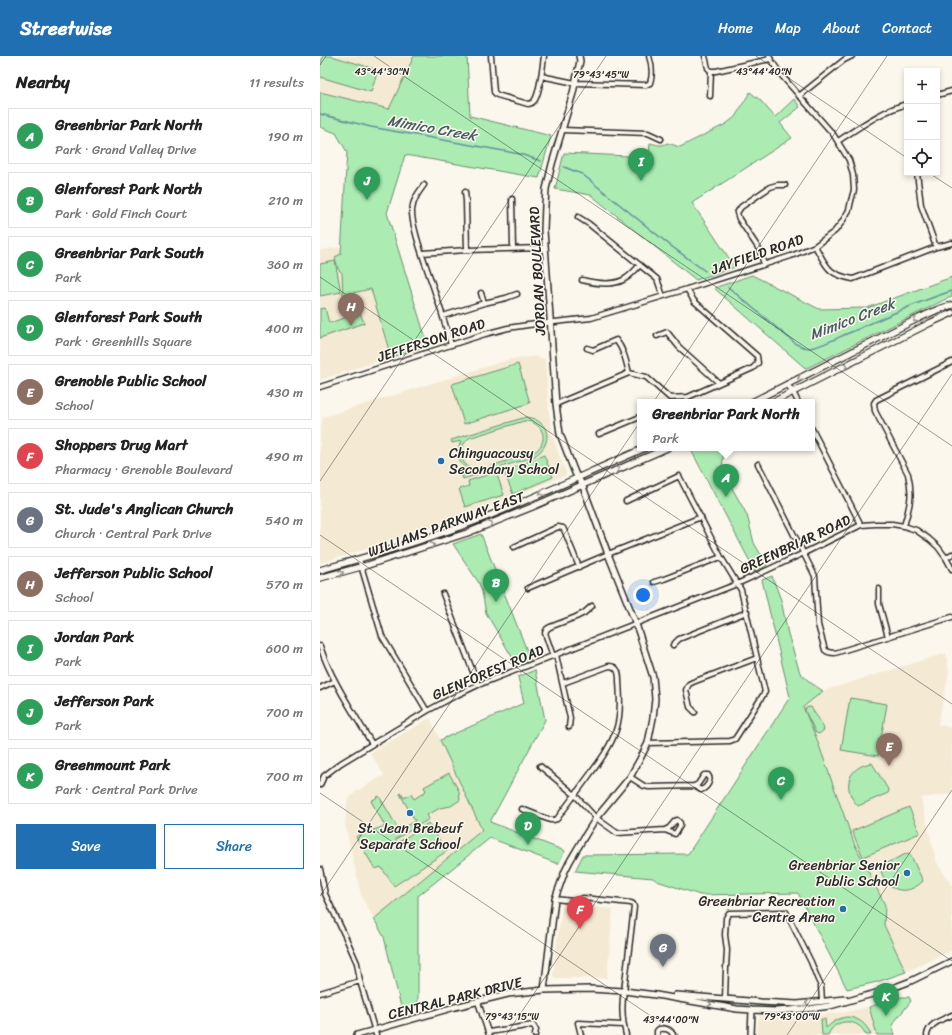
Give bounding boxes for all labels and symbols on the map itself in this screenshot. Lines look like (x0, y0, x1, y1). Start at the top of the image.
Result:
text: 43°44'30"N (354, 63, 410, 81)
text: 43°44'40"N (736, 63, 792, 81)
text: 79°43'45"W (573, 66, 629, 84)
water label: Mimico Creek (386, 107, 480, 149)
pin: I (628, 148, 654, 181)
pin: J (354, 167, 380, 200)
street label: JORDAN BOULEVARD (522, 205, 553, 337)
street label: JAYFIELD ROAD (706, 227, 807, 282)
water label: Mimico Creek (805, 290, 900, 347)
pin: H (338, 293, 364, 326)
street label: JEFFERSON ROAD (373, 311, 489, 370)
one-way arrow (913, 315, 920, 323)
one-way arrow (841, 363, 849, 371)
one-way arrow (797, 373, 804, 381)
place label: Chinguacousy Secondary School (449, 441, 560, 482)
marker: Chinguacousy Secondary School (436, 456, 446, 466)
pin: A (713, 464, 739, 497)
one-way arrow (613, 466, 621, 474)
street label: WILLIAMS PARKWAY EAST (364, 484, 529, 564)
one-way arrow (539, 488, 546, 496)
street label: GREENBRIAR ROAD (735, 507, 856, 581)
one-way arrow (485, 521, 493, 529)
one-way arrow (428, 541, 435, 549)
one-way arrow (337, 569, 344, 578)
pin: B (483, 569, 509, 602)
your location (633, 585, 653, 605)
street label: GLENFOREST ROAD (428, 637, 549, 707)
pin: E (876, 733, 902, 766)
pin: C (768, 767, 794, 800)
marker: St. Jean Brebeuf Separate School (405, 808, 415, 818)
pin: D (515, 812, 541, 845)
place label: St. Jean Brebeuf Separate School (358, 816, 464, 857)
place label: Greenbriar Senior Public School (789, 853, 900, 894)
marker: Greenbriar Senior Public School (902, 868, 912, 878)
place label: Greenbriar Recreation Centre Arena (698, 889, 835, 930)
pin: F (567, 896, 593, 929)
marker: Greenbriar Recreation Centre Arena (838, 904, 848, 914)
pin: G (650, 934, 676, 967)
street label: CENTRAL PARK DRIVE (385, 969, 526, 1027)
pin: K (873, 983, 899, 1016)
one-way arrow (805, 998, 811, 1007)
one-way arrow (705, 999, 712, 1008)
text: 79°43'15"W (485, 1008, 539, 1026)
text: 79°43'00"W (764, 1008, 820, 1026)
text: 43°44'00"N (643, 1011, 699, 1029)

